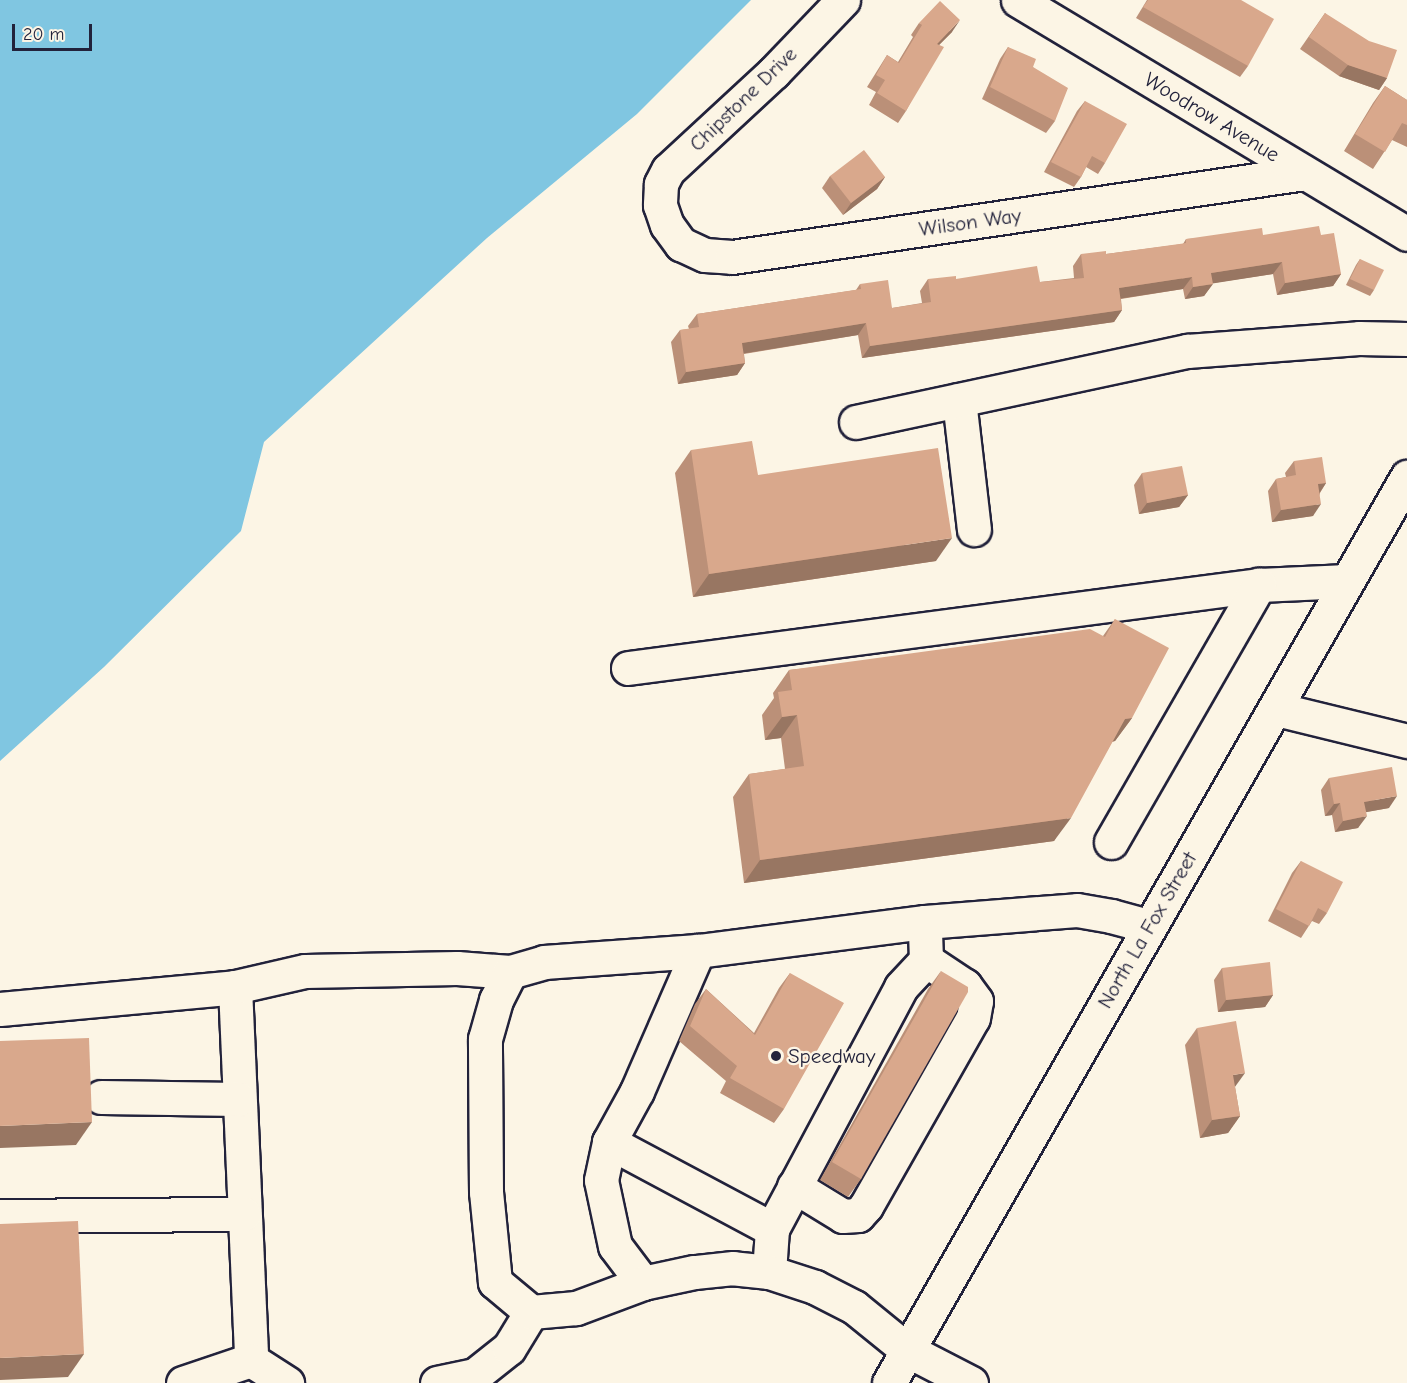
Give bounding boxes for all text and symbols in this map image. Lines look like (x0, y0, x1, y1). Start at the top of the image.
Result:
scale bar (15, 12, 94, 50)
text: 20 m (23, 24, 64, 45)
street label: Chipstone Drive (684, 41, 802, 157)
street label: Woodrow Avenue (1140, 67, 1284, 167)
street label: Wilson Way (917, 202, 1023, 242)
street label: North La Fox Street (1092, 847, 1202, 1013)
place label: Speedway (788, 1043, 875, 1069)
marker: Speedway (769, 1049, 783, 1063)

